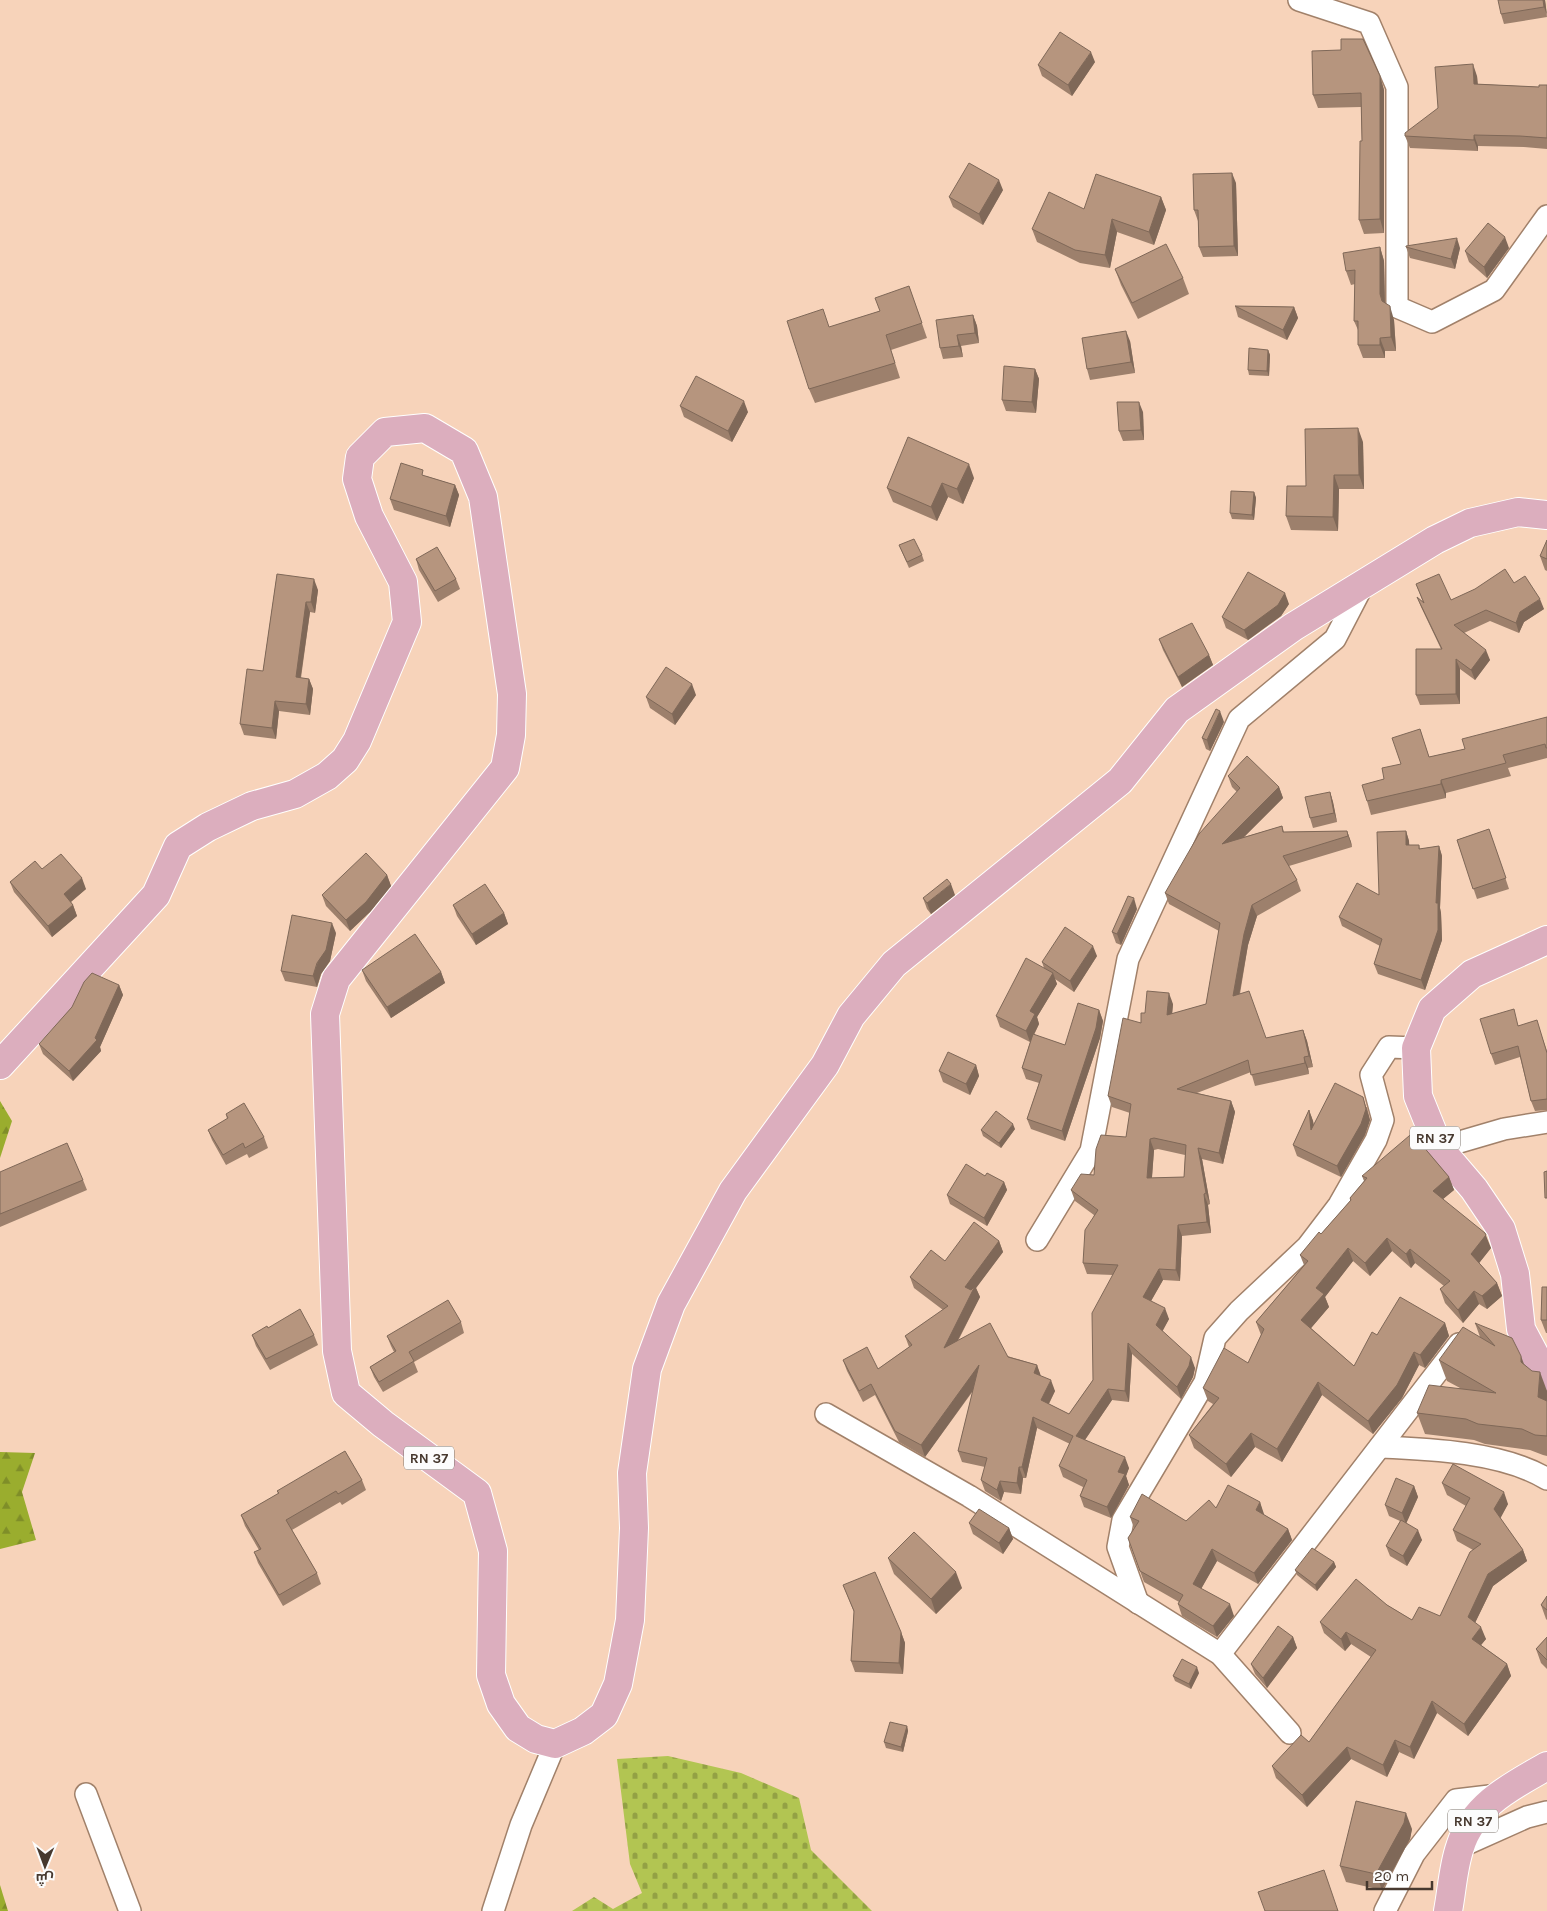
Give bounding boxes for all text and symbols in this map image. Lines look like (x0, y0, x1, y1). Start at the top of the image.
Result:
road number: RN 37 (1410, 1126, 1460, 1150)
road number: RN 37 (404, 1446, 454, 1470)
road number: RN 37 (1448, 1810, 1498, 1832)
north arrow (20, 1841, 70, 1891)
scale bar (1367, 1858, 1432, 1890)
text: 20 m (1374, 1867, 1409, 1885)
text: ش (36, 1870, 54, 1887)

